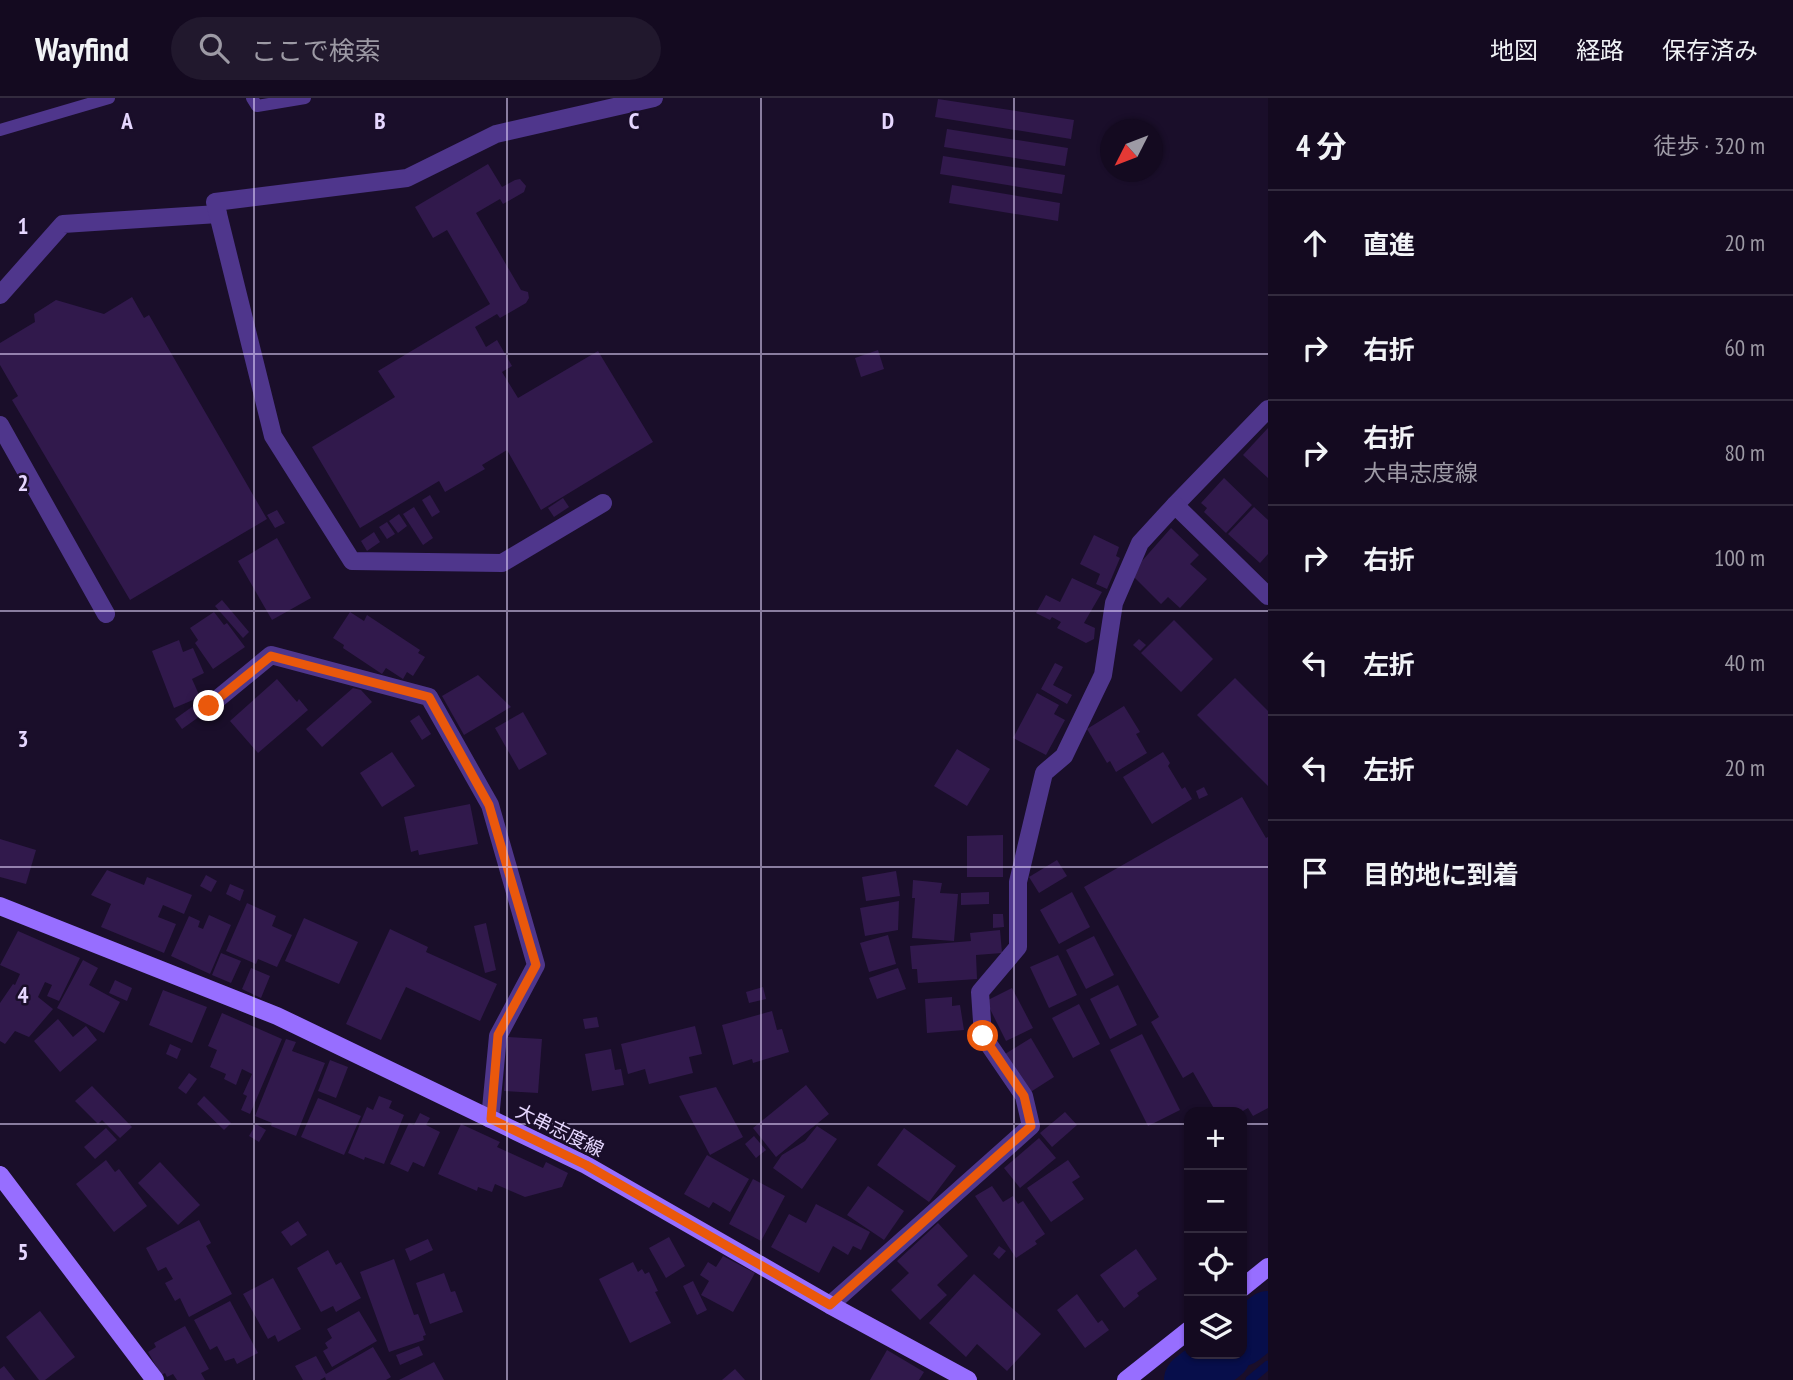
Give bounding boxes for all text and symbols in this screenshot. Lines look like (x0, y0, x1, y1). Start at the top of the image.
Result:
search box (171, 17, 661, 80)
text: Wayfind (35, 27, 129, 70)
icon: search (195, 29, 233, 67)
text: ここで検索 (251, 34, 381, 67)
text: 地図 (1490, 35, 1538, 66)
text: 経路 (1576, 35, 1624, 66)
text: 保存済み (1662, 35, 1758, 66)
text: A (120, 106, 133, 135)
text: B (374, 106, 386, 135)
text: C (629, 106, 640, 135)
text: D (882, 106, 894, 135)
north arrow (1100, 119, 1163, 182)
text: 4 分 (1296, 126, 1347, 165)
text: 徒歩 · 320 m (1653, 131, 1765, 160)
text: 1 (18, 211, 29, 240)
icon: ahead (1296, 224, 1334, 262)
text: 直進 (1363, 228, 1415, 261)
text: 20 m (1724, 228, 1765, 257)
icon: right (1296, 329, 1334, 367)
text: 右折 (1363, 333, 1415, 366)
text: 60 m (1724, 333, 1765, 362)
text: 右折 (1363, 421, 1415, 454)
icon: right (1296, 434, 1334, 472)
text: 80 m (1724, 438, 1765, 467)
text: 大串志度線 (1363, 458, 1478, 487)
text: 2 (18, 468, 29, 497)
icon: right (1296, 539, 1334, 577)
text: 右折 (1363, 543, 1415, 576)
text: 100 m (1714, 543, 1765, 572)
icon: left (1296, 644, 1334, 682)
text: 左折 (1363, 648, 1415, 681)
text: 40 m (1724, 648, 1765, 677)
route end (193, 690, 224, 721)
text: 3 (18, 724, 29, 753)
icon: left (1296, 749, 1334, 787)
text: 左折 (1363, 753, 1415, 786)
text: 20 m (1724, 753, 1765, 782)
icon: arrive (1296, 854, 1334, 892)
text: 目的地に到着 (1363, 858, 1519, 891)
text: 4 (18, 980, 29, 1009)
route start (967, 1020, 998, 1051)
street label: 大串志度線 (512, 1098, 608, 1162)
map controls (1184, 1107, 1247, 1359)
button: + (1184, 1107, 1247, 1170)
button: − (1184, 1170, 1247, 1233)
button: locate (1184, 1233, 1247, 1296)
text: 5 (18, 1237, 29, 1266)
button: layers (1184, 1296, 1247, 1359)

